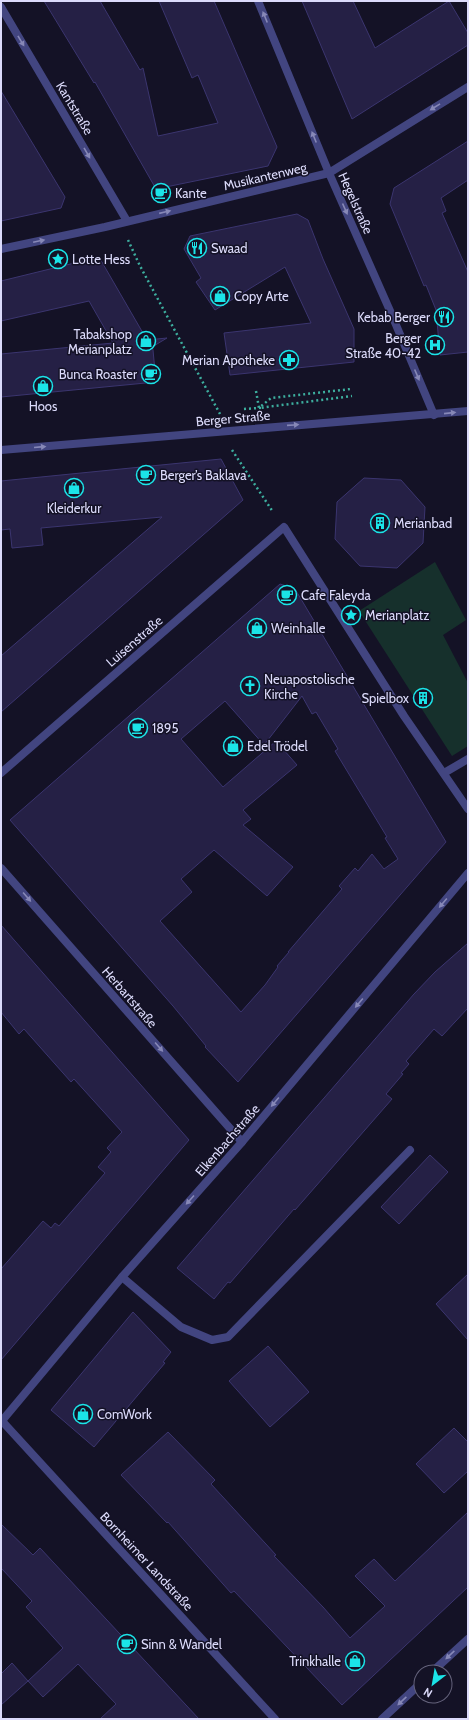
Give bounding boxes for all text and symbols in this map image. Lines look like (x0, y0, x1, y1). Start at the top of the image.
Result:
one-way arrow (261, 10, 267, 22)
one-way arrow (17, 36, 25, 46)
street label: Kantstraße (53, 78, 97, 138)
one-way arrow (429, 104, 441, 111)
one-way arrow (311, 132, 317, 143)
one-way arrow (84, 147, 91, 159)
street label: Musikantenweg (222, 159, 309, 193)
street label: Hegelstraße (335, 170, 377, 237)
cafe icon: Kante (150, 182, 172, 204)
place label: Kante (175, 185, 207, 201)
one-way arrow (342, 203, 348, 214)
one-way arrow (159, 209, 171, 215)
restaurant icon: Swaad (186, 237, 208, 259)
one-way arrow (33, 238, 45, 244)
place label: Swaad (211, 240, 248, 256)
place icon: Lotte Hess (47, 248, 69, 270)
place label: Lotte Hess (72, 251, 131, 267)
shop icon: Copy Arte (209, 285, 231, 307)
place label: Copy Arte (234, 288, 289, 304)
restaurant icon: Kebab Berger (433, 306, 455, 328)
place label: Kebab Berger (357, 309, 431, 325)
place label: Tabakshop Merianplatz (68, 326, 132, 357)
shop icon: Tabakshop Merianplatz (135, 330, 157, 352)
place label: Berger Straße 40-42 (346, 330, 422, 361)
hospital icon: Berger Straße 40-42 (424, 334, 446, 356)
pharmacy icon: Merian Apotheke (278, 349, 300, 371)
place label: Merian Apotheke (182, 352, 275, 368)
cafe icon: Bunca Roaster (140, 363, 162, 385)
place label: Bunca Roaster (59, 366, 138, 382)
one-way arrow (414, 369, 420, 381)
shop icon: Hoos (32, 375, 54, 397)
place label: Hoos (29, 398, 58, 414)
street label: Berger Straße (195, 407, 271, 429)
one-way arrow (444, 410, 456, 416)
one-way arrow (287, 422, 299, 429)
one-way arrow (34, 444, 46, 450)
cafe icon: Berger’s Baklava (135, 464, 157, 486)
place label: Berger’s Baklava (160, 467, 247, 483)
shop icon: Kleiderkur (63, 477, 85, 499)
place label: Kleiderkur (47, 500, 102, 516)
building icon: Merianbad (369, 512, 391, 534)
place label: Merianbad (394, 515, 452, 531)
cafe icon: Cafe Faleyda (276, 584, 298, 606)
place label: Cafe Faleyda (301, 587, 371, 603)
place icon: Merianplatz (340, 604, 362, 626)
place label: Merianplatz (365, 607, 429, 623)
street label: Luisenstraße (103, 612, 166, 670)
shop icon: Weinhalle (246, 617, 268, 639)
place label: Weinhalle (271, 620, 326, 636)
place label: Neuapostolische Kirche (264, 671, 355, 702)
church icon: Neuapostolische Kirche (239, 675, 261, 697)
building icon: Spielbox (412, 687, 434, 709)
place label: Spielbox (361, 690, 410, 706)
cafe icon: 1895 (127, 717, 149, 739)
place label: 1895 (152, 720, 179, 736)
shop icon: Edel Trödel (222, 735, 244, 757)
place label: Edel Trödel (247, 738, 308, 754)
one-way arrow (22, 892, 31, 902)
one-way arrow (438, 898, 447, 908)
street label: Herbartstraße (99, 963, 161, 1031)
one-way arrow (355, 997, 364, 1008)
one-way arrow (154, 1042, 163, 1053)
one-way arrow (271, 1097, 280, 1107)
street label: Elkenbachstraße (191, 1100, 263, 1179)
one-way arrow (186, 1195, 195, 1206)
shop icon: ComWork (72, 1403, 94, 1425)
place label: ComWork (97, 1406, 152, 1422)
street label: Bornheimer Landstraße (97, 1508, 197, 1614)
cafe icon: Sinn & Wandel (116, 1633, 138, 1655)
place label: Sinn & Wandel (141, 1636, 222, 1652)
shop icon: Trinkhalle (344, 1650, 366, 1672)
one-way arrow (445, 1651, 455, 1660)
place label: Trinkhalle (289, 1653, 341, 1669)
north arrow (413, 1664, 453, 1704)
text: N (421, 1685, 435, 1701)
one-way arrow (397, 1696, 407, 1706)

